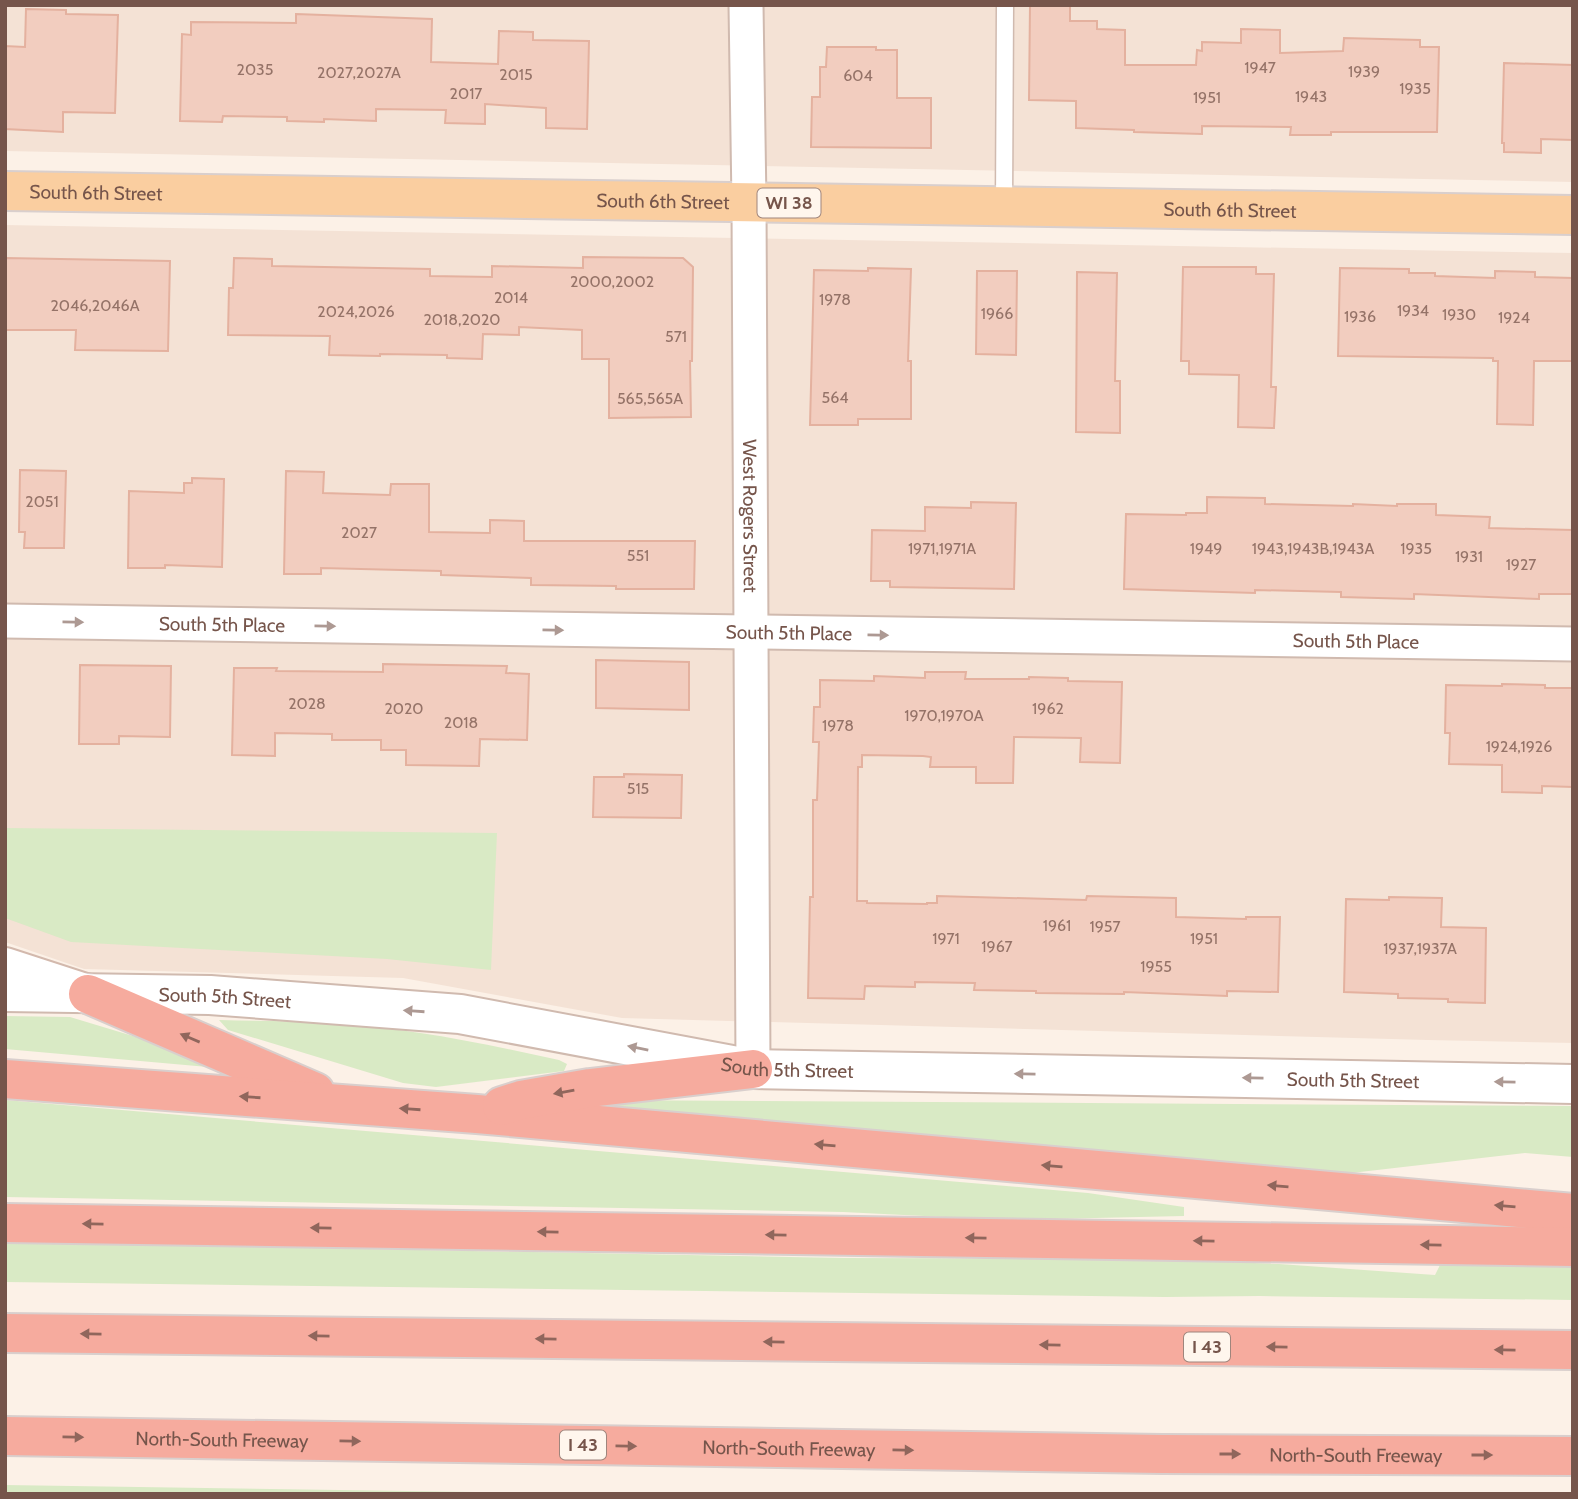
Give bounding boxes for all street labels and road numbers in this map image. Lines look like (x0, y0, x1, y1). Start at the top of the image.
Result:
street label: South 6th Street (29, 180, 163, 205)
road number: WI 38 (758, 188, 820, 218)
street label: South 6th Street (596, 189, 730, 214)
street label: South 6th Street (1163, 198, 1297, 223)
street label: West Rogers Street (738, 439, 762, 593)
street label: South 5th Place (159, 612, 286, 637)
street label: South 5th Place (726, 621, 853, 645)
street label: South 5th Place (1292, 629, 1419, 654)
street label: South 5th Street (158, 983, 293, 1013)
street label: South 5th Street (719, 1052, 854, 1083)
street label: South 5th Street (1286, 1068, 1420, 1093)
road number: I 43 (1184, 1332, 1230, 1362)
street label: North-South Freeway (135, 1427, 309, 1453)
road number: I 43 (560, 1430, 606, 1460)
street label: North-South Freeway (702, 1436, 876, 1462)
street label: North-South Freeway (1269, 1444, 1443, 1467)

